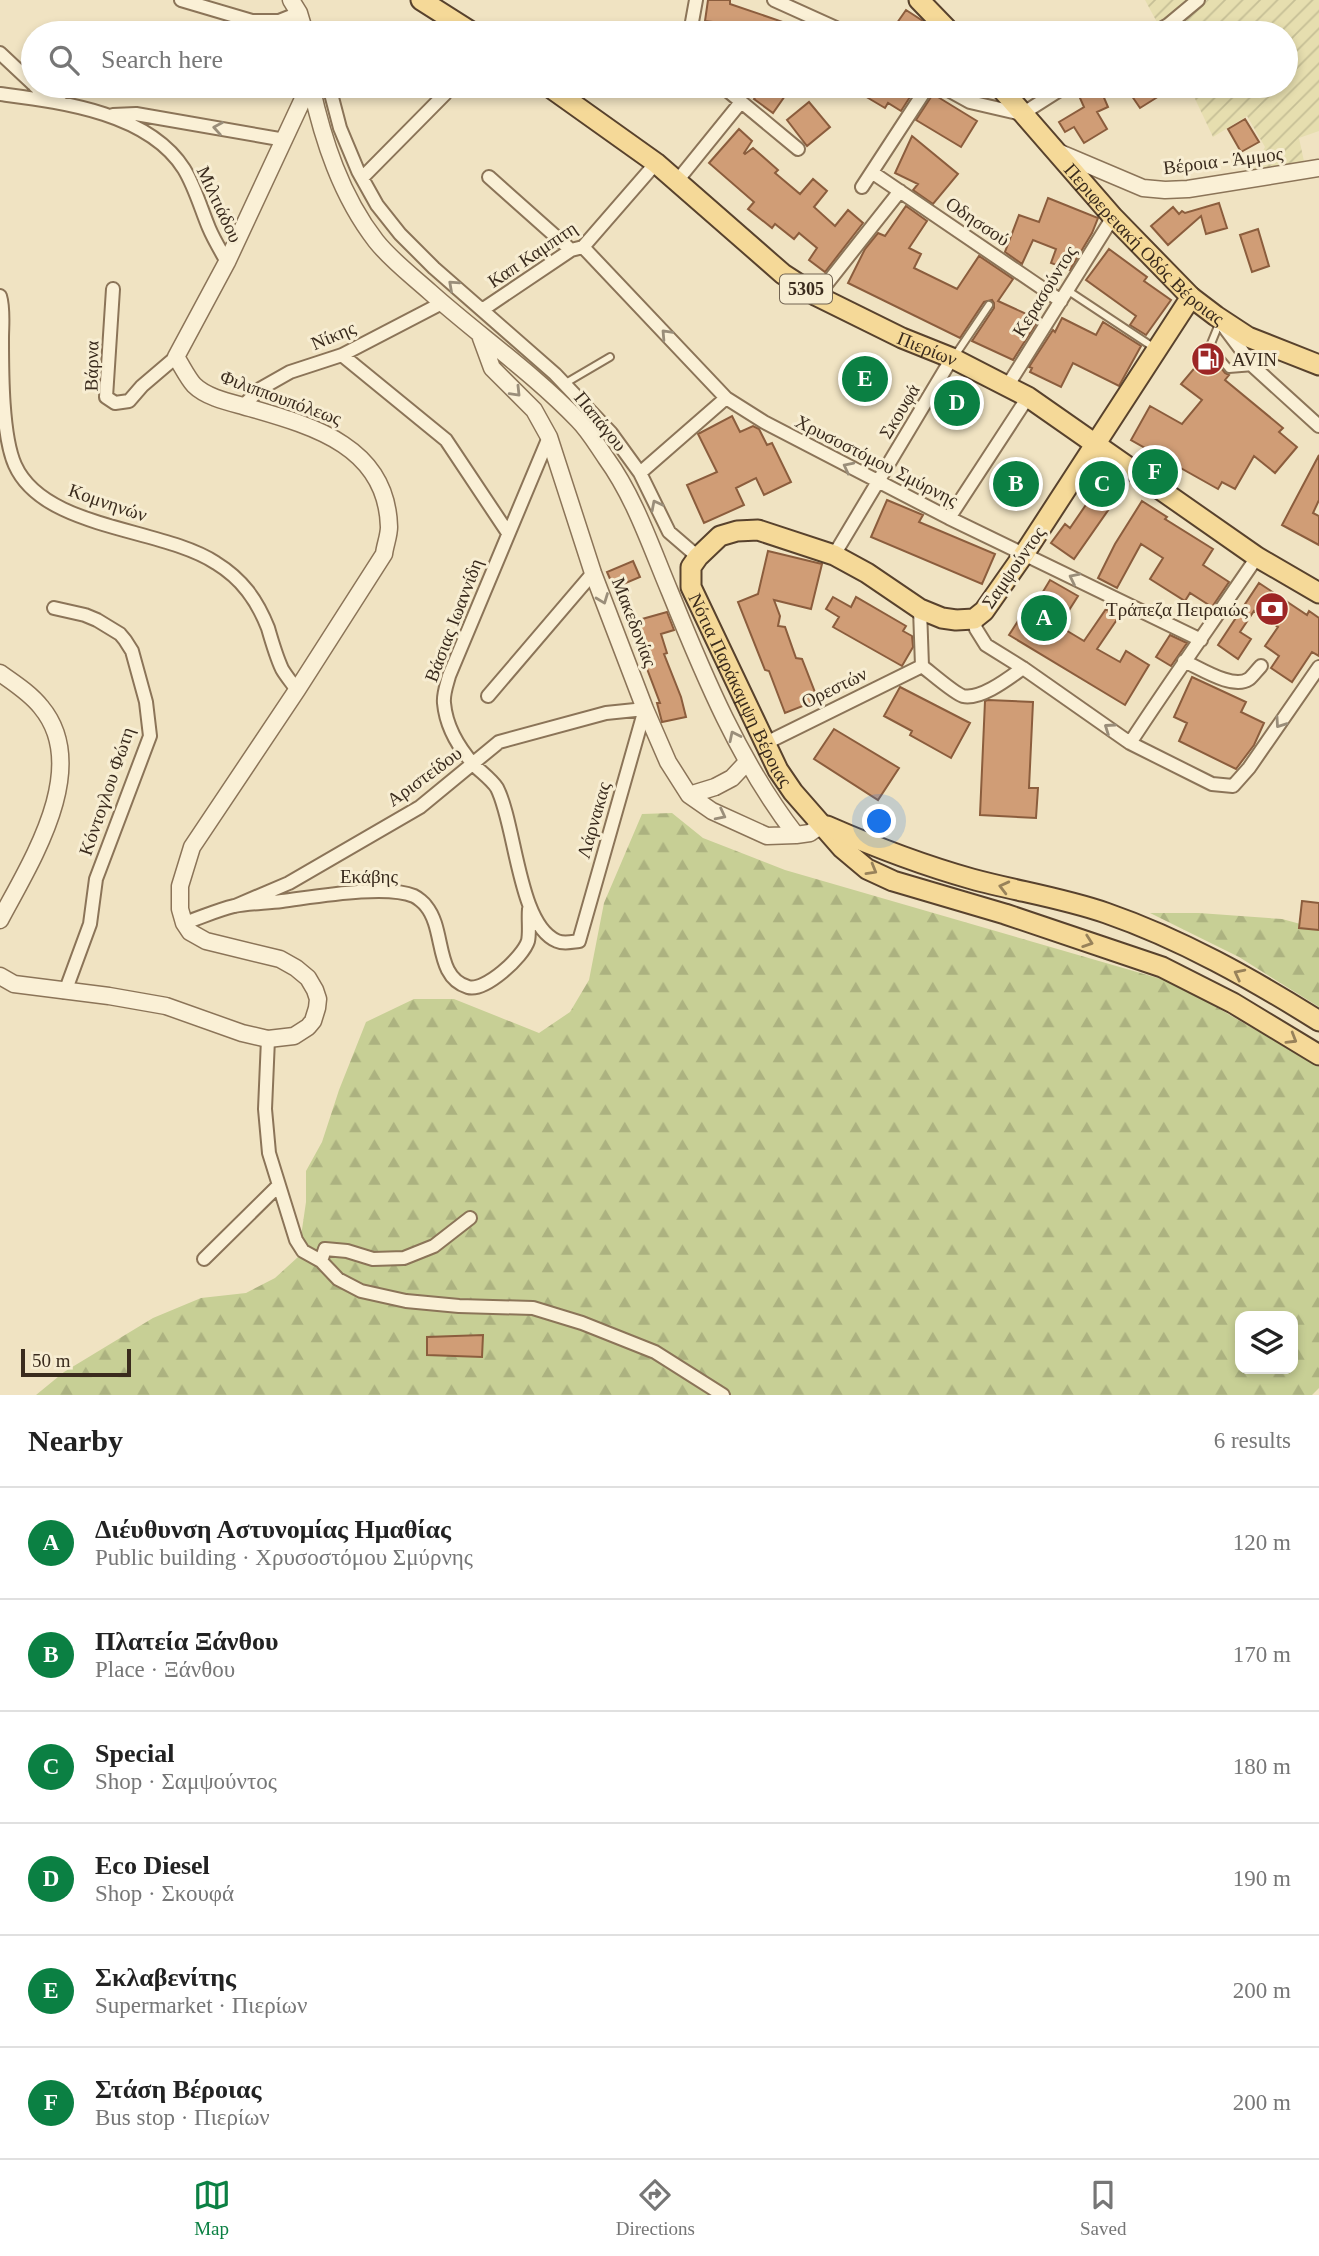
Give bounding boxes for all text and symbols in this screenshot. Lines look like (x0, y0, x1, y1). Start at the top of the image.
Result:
search box (21, 21, 1298, 98)
icon: search (45, 41, 83, 79)
text: Search here (101, 45, 223, 74)
one-way arrow (212, 121, 224, 136)
street label: Βέροια - Άμμος (1162, 143, 1285, 178)
street label: Περιφερειακή Οδός Βέροιας (1060, 159, 1228, 330)
street label: Μιλτιάδου (193, 163, 246, 246)
street label: Οδησσού (942, 193, 1013, 250)
street label: Καπ Καμπιτη (484, 217, 581, 292)
street label: Κερασούντος (1008, 241, 1081, 341)
road number: 5305 (780, 274, 832, 304)
one-way arrow (449, 281, 462, 293)
street label: Νίκης (308, 317, 359, 354)
street label: Πιερίων (894, 327, 961, 370)
one-way arrow (662, 329, 675, 342)
street label: Βάρνα (81, 340, 102, 392)
fuel station icon: AVIN (1189, 340, 1227, 378)
place label: AVIN (1232, 349, 1277, 370)
pin: E (842, 353, 888, 405)
street label: Φιλιππουπόλεως (217, 366, 345, 429)
pin: D (934, 377, 980, 429)
street label: Σκουφά (875, 380, 924, 442)
one-way arrow (507, 384, 520, 397)
street label: Παπάγου (570, 387, 631, 455)
street label: Χρυσοστόμου Σμύρνης (792, 410, 962, 511)
pin: F (1132, 446, 1178, 498)
pin: B (993, 458, 1039, 510)
pin: C (1079, 458, 1125, 510)
one-way arrow (843, 461, 855, 475)
street label: Κομνηνών (66, 479, 150, 526)
one-way arrow (650, 500, 664, 512)
street label: Σαμψούντος (977, 522, 1050, 612)
street label: Βάσιας Ιωαννίδη (420, 556, 487, 685)
one-way arrow (1069, 572, 1081, 586)
street label: Μακεδονίας (608, 575, 661, 670)
street label: Νότια Παράκαμψη Βέροιας (684, 590, 796, 791)
bank icon: Τράπεζα Πειραιώς (1253, 590, 1291, 628)
pin: A (1021, 592, 1067, 644)
one-way arrow (595, 593, 609, 605)
place label: Τράπεζα Πειραιώς (1106, 599, 1248, 620)
street label: Ορεστών (798, 662, 871, 712)
one-way arrow (1276, 715, 1288, 728)
street label: Κόντογλου Φώτη (75, 724, 138, 858)
one-way arrow (1104, 724, 1117, 736)
one-way arrow (729, 731, 743, 743)
street label: Αριστείδου (383, 742, 466, 811)
street label: Λάρνακας (573, 779, 615, 861)
your location (862, 804, 896, 838)
one-way arrow (714, 806, 726, 820)
one-way arrow (865, 862, 878, 875)
street label: Εκάβης (340, 866, 399, 887)
one-way arrow (998, 881, 1010, 895)
one-way arrow (1081, 934, 1093, 948)
one-way arrow (1234, 969, 1246, 983)
one-way arrow (1285, 1031, 1298, 1044)
map controls (1235, 1311, 1298, 1374)
button: layers (1235, 1311, 1298, 1374)
scale bar (21, 1346, 131, 1378)
text: 50 m (32, 1350, 71, 1371)
text: Nearby (28, 1424, 123, 1457)
text: 6 results (1214, 1428, 1291, 1453)
text: Διέυθυνση Αστυνομίας Ημαθίας (95, 1515, 451, 1544)
text: A (43, 1530, 59, 1555)
text: 120 m (1233, 1530, 1291, 1555)
text: Public building · Χρυσοστόμου Σμύρνης (95, 1545, 473, 1570)
text: Πλατεία Ξάνθου (95, 1627, 278, 1656)
text: B (43, 1642, 59, 1667)
text: 170 m (1233, 1642, 1291, 1667)
text: Place · Ξάνθου (95, 1657, 235, 1682)
text: Special (95, 1739, 174, 1768)
text: C (43, 1754, 59, 1779)
text: 180 m (1233, 1754, 1291, 1779)
text: Shop · Σαμψούντος (95, 1769, 277, 1794)
text: Eco Diesel (95, 1851, 210, 1880)
text: D (43, 1866, 59, 1891)
text: 190 m (1233, 1866, 1291, 1891)
text: Shop · Σκουφά (95, 1881, 234, 1906)
text: Σκλαβενίτης (95, 1963, 236, 1992)
text: E (43, 1978, 59, 2003)
text: 200 m (1233, 1978, 1291, 2003)
text: Supermarket · Πιερίων (95, 1993, 307, 2018)
text: Στάση Βέροιας (95, 2075, 262, 2104)
text: F (44, 2090, 58, 2115)
text: 200 m (1233, 2090, 1291, 2115)
text: Bus stop · Πιερίων (95, 2105, 270, 2130)
tab: Map (193, 2176, 231, 2240)
tab: Directions (616, 2176, 695, 2240)
tab: Saved (1080, 2176, 1126, 2240)

